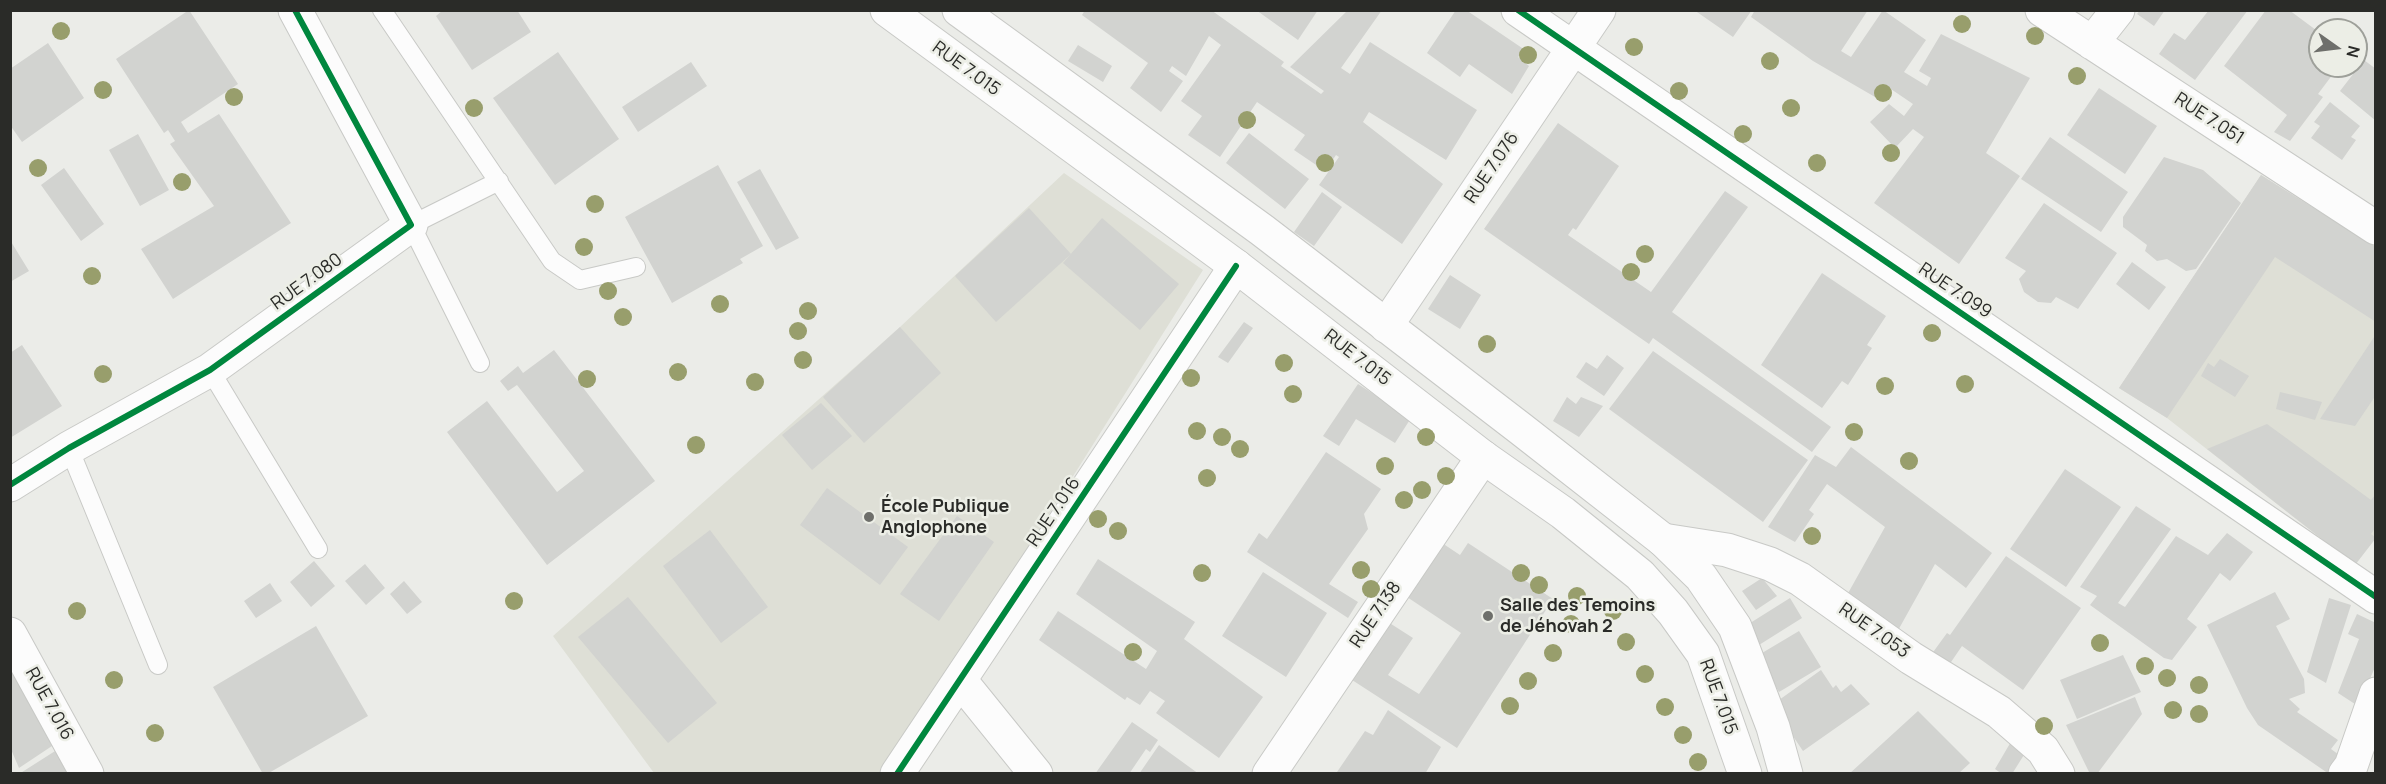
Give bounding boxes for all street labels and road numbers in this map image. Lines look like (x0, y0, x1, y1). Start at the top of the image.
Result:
street label: RUE 7.015 (928, 37, 1004, 101)
street label: RUE 7.051 (2170, 89, 2248, 149)
street label: RUE 7.076 (1460, 128, 1524, 208)
street label: RUE 7.080 (267, 249, 347, 315)
street label: RUE 7.099 (1914, 259, 1996, 323)
street label: RUE 7.015 (1319, 325, 1395, 391)
street label: RUE 7.016 (1023, 473, 1085, 551)
street label: RUE 7.138 (1346, 578, 1406, 652)
street label: RUE 7.053 (1834, 599, 1914, 663)
street label: RUE 7.015 (1694, 656, 1742, 738)
street label: RUE 7.016 (20, 664, 78, 744)

